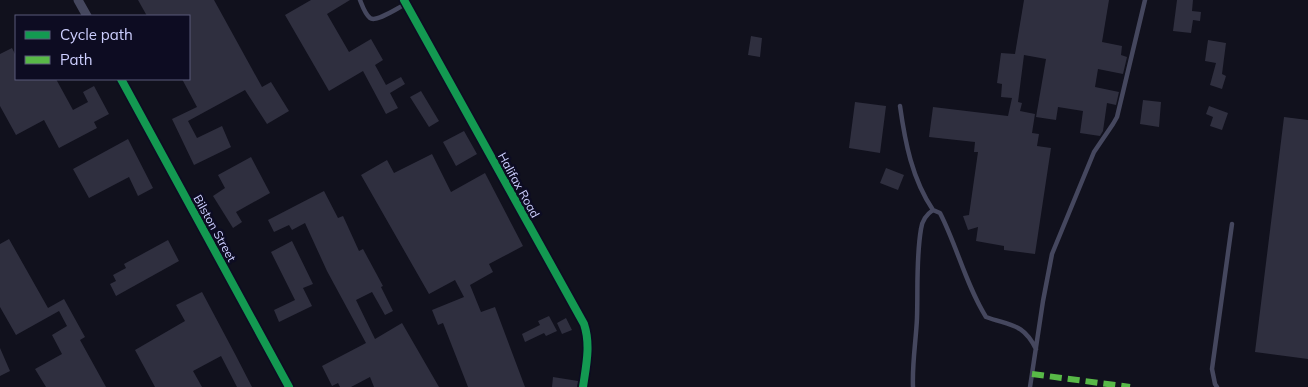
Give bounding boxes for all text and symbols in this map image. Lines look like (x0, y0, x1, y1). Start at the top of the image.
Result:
legend (15, 15, 190, 80)
text: Cycle path (60, 25, 133, 44)
text: Path (60, 50, 92, 69)
street label: Halifax Road (495, 150, 543, 220)
street label: Bilston Street (190, 192, 240, 264)

